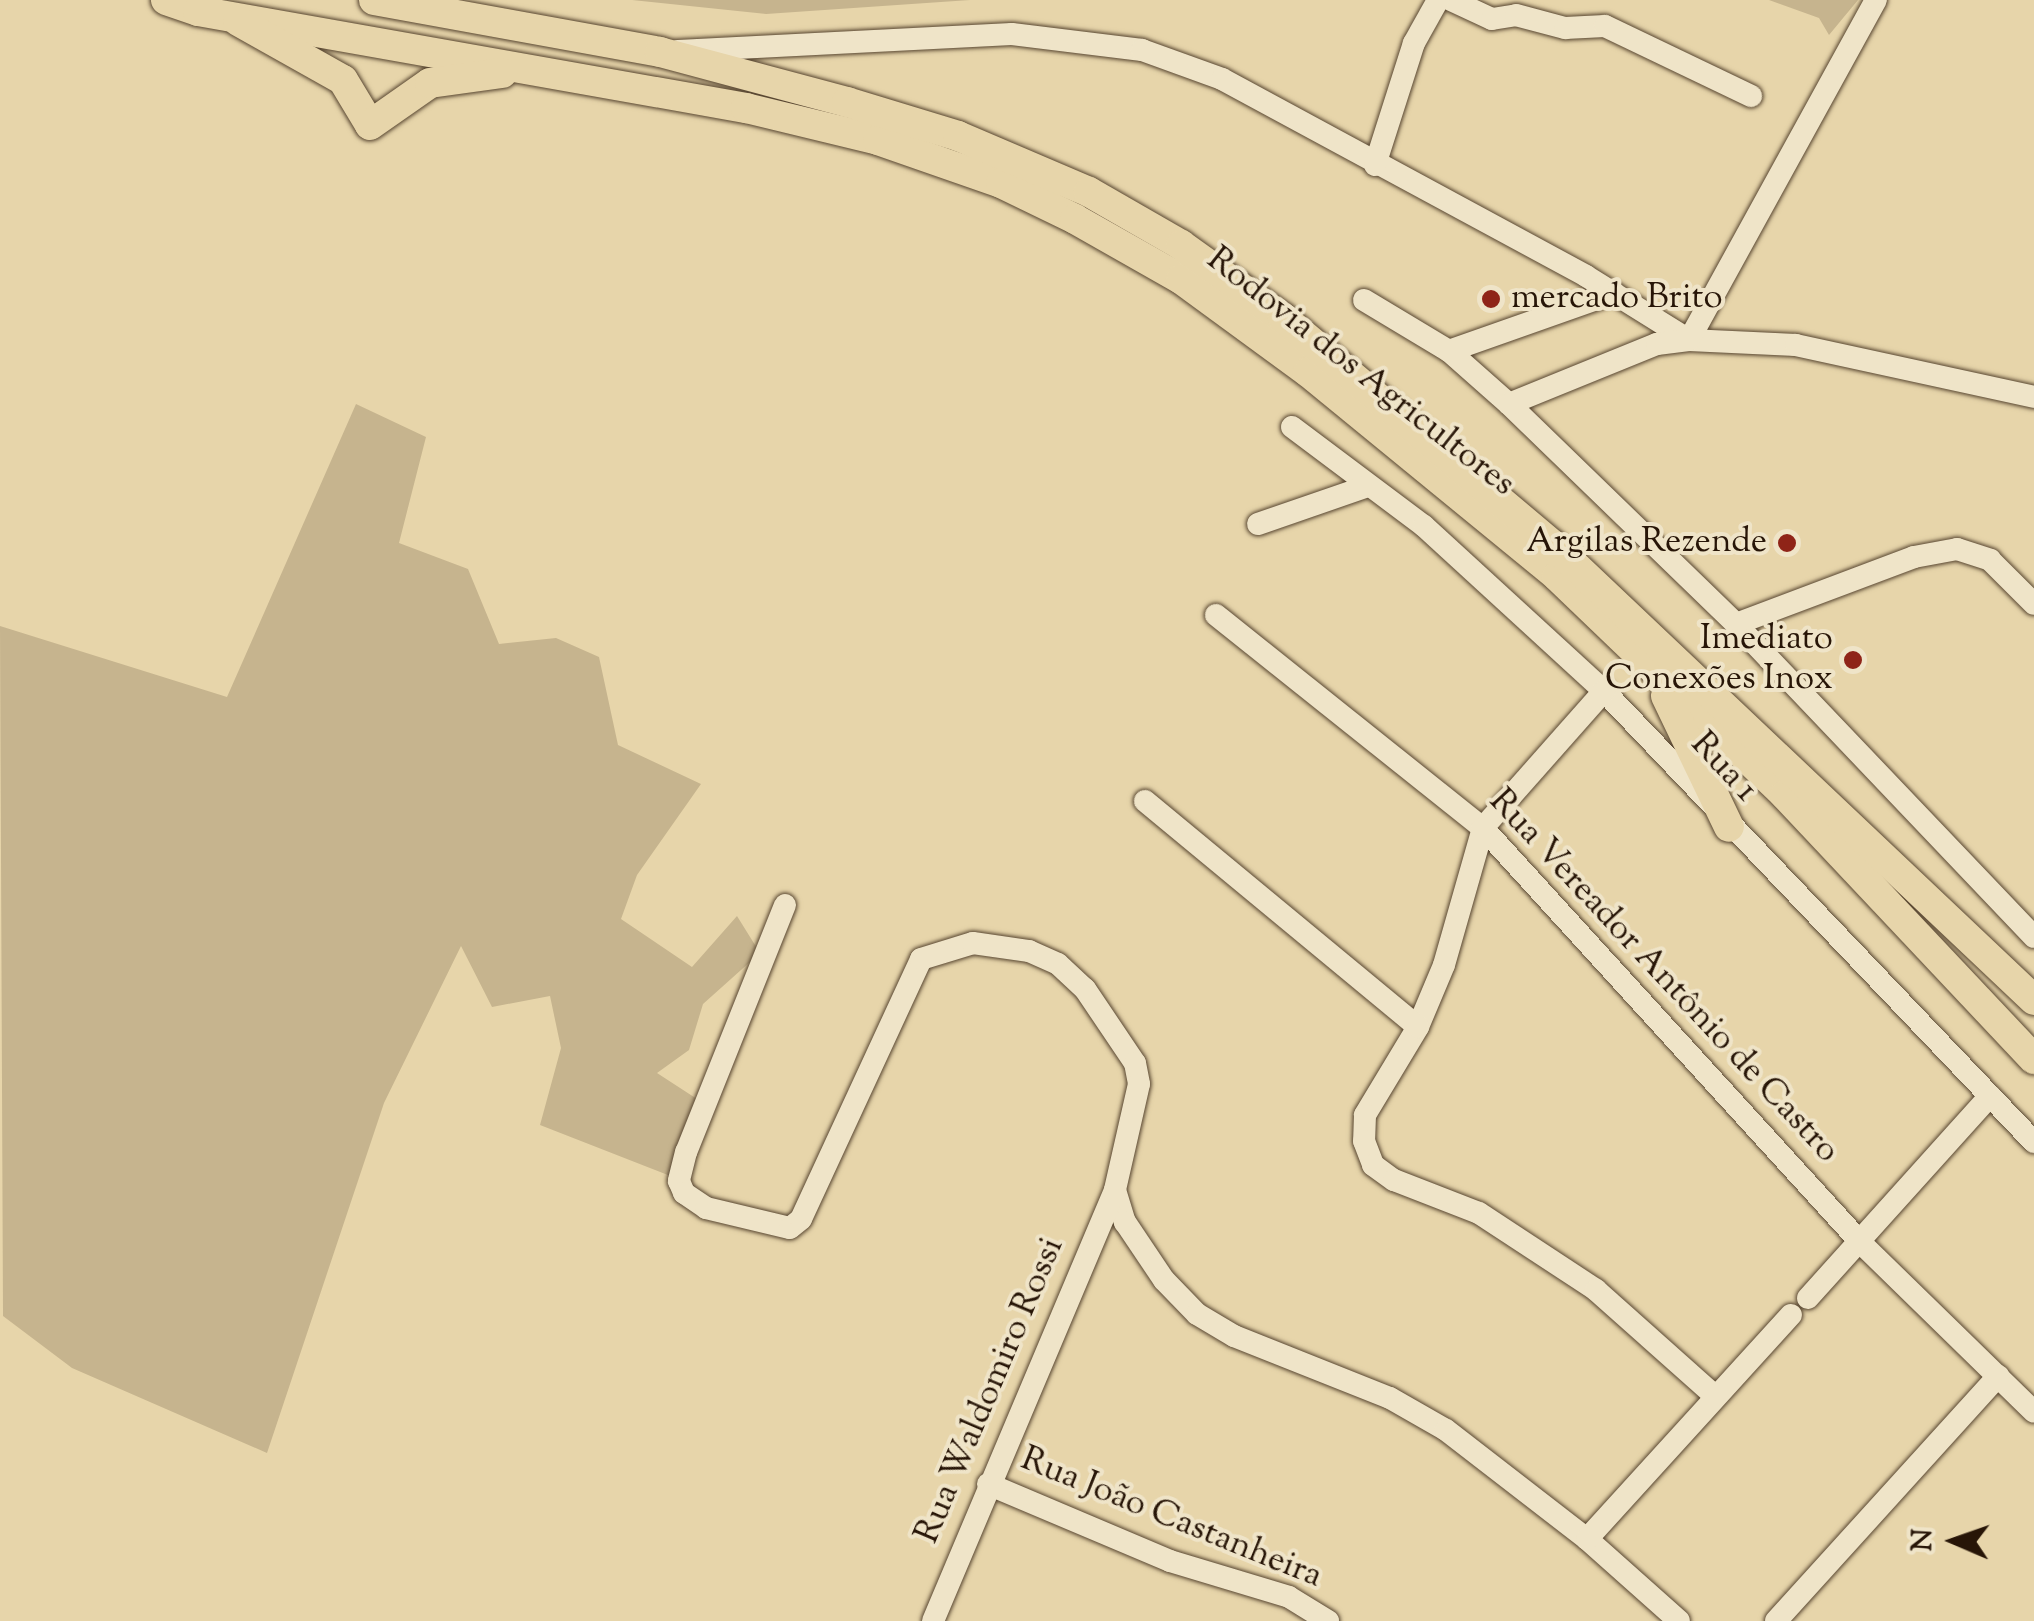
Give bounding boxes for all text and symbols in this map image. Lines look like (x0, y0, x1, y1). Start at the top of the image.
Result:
street label: Rodovia dos Agricultores (1197, 240, 1523, 506)
place label: mercado Brito (1511, 278, 1723, 320)
marker: mercado Brito (1480, 288, 1502, 310)
place label: Argilas Rezende (1526, 522, 1767, 564)
marker: Argilas Rezende (1776, 532, 1798, 554)
place label: Imediato Conexões Inox (1605, 619, 1833, 701)
marker: Imediato Conexões Inox (1842, 649, 1864, 671)
street label: Rua 1 (1680, 725, 1766, 811)
street label: Rua Vereador Antônio de Castro (1479, 782, 1847, 1172)
street label: Rua Waldomiro Rossi (908, 1232, 1074, 1550)
street label: Rua João Castanheira (1014, 1439, 1328, 1599)
north arrow (1904, 1491, 2004, 1591)
text: N (1904, 1528, 1944, 1552)

